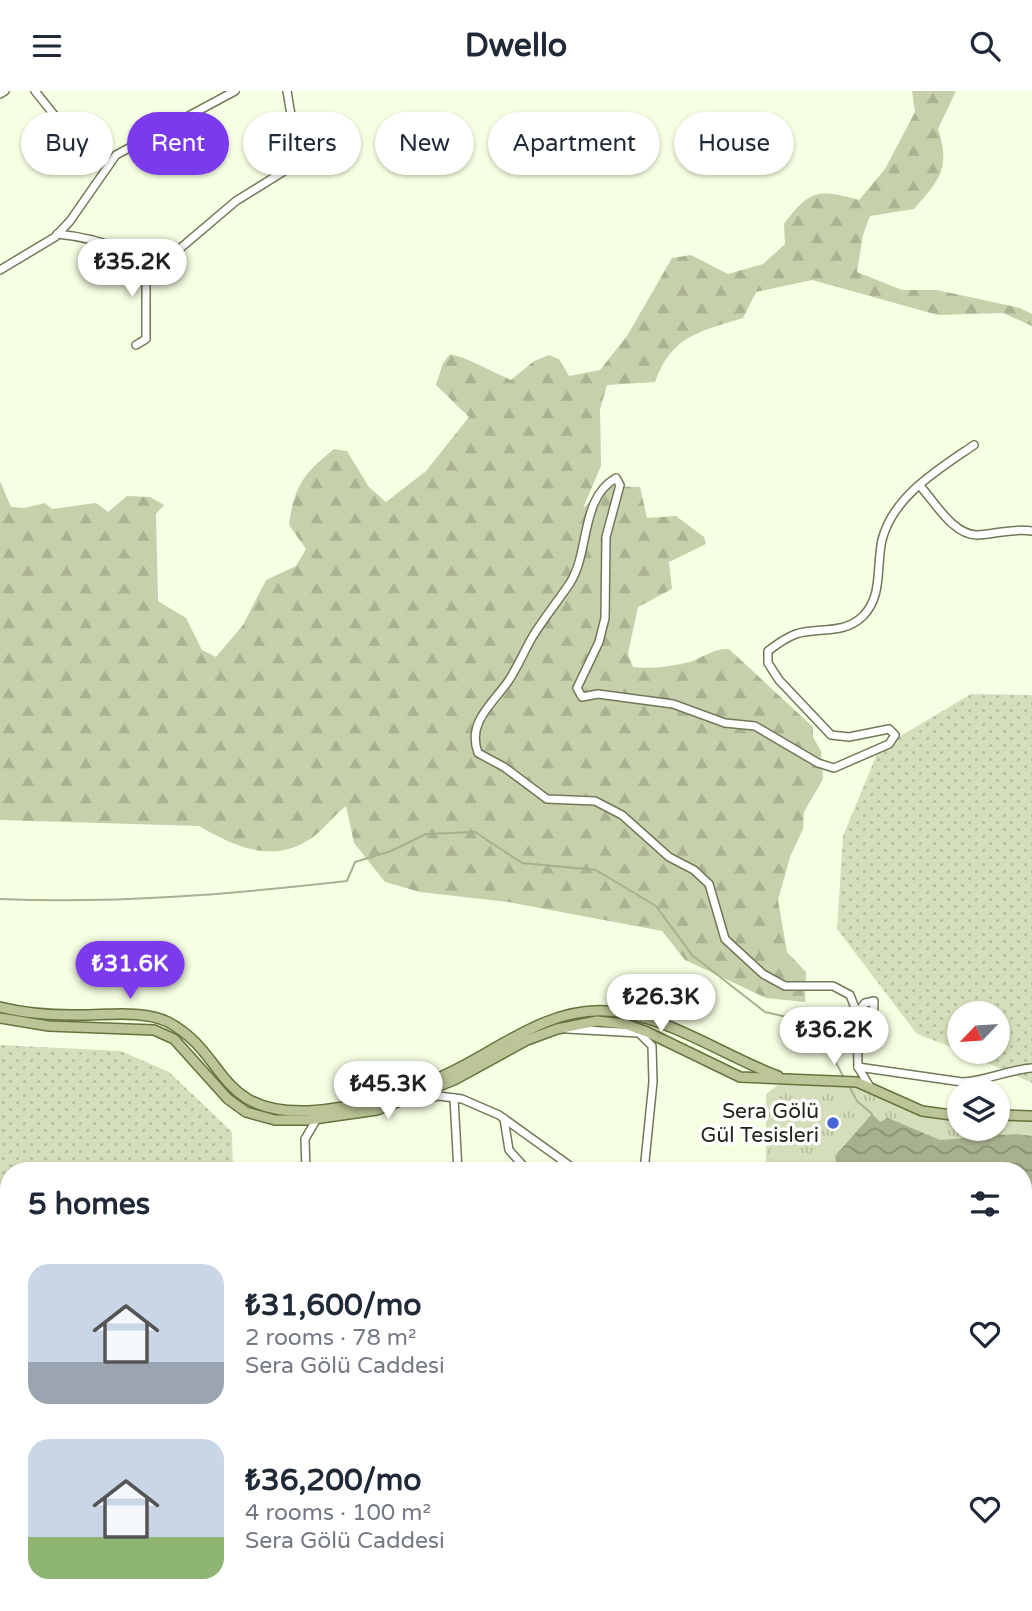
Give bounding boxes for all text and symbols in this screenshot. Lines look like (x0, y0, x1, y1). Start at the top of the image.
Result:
icon: menu (28, 27, 66, 65)
text: Dwello (465, 27, 567, 65)
icon: search (966, 27, 1004, 65)
chip: Buy (21, 112, 113, 175)
chip: Rent (127, 112, 229, 175)
chip: Filters (243, 112, 361, 175)
chip: New (375, 112, 474, 175)
chip: Apartment (488, 112, 660, 175)
chip: House (674, 112, 794, 175)
pin: ₺35.2K (75, 239, 189, 299)
text: ₺35.2K (94, 248, 170, 276)
pin: ₺31.6K (73, 941, 187, 1001)
text: ₺31.6K (92, 950, 168, 978)
pin: ₺26.3K (604, 975, 718, 1034)
text: ₺26.3K (623, 983, 699, 1011)
north arrow (947, 1001, 1010, 1064)
map controls (947, 1001, 1010, 1141)
pin: ₺36.2K (777, 1007, 891, 1067)
text: ₺36.2K (796, 1016, 872, 1044)
pin: ₺45.3K (331, 1061, 445, 1121)
text: ₺45.3K (350, 1070, 426, 1098)
button: layers (947, 1078, 1010, 1141)
place label: Sera Gölü Gül Tesisleri (701, 1099, 819, 1148)
marker: Sera Gölü Gül Tesisleri (825, 1115, 841, 1131)
icon: filters (966, 1185, 1004, 1223)
text: 5 homes (28, 1186, 150, 1223)
text: ₺31,600/mo (245, 1287, 421, 1324)
icon: home (84, 1292, 168, 1376)
icon: heart (966, 1315, 1004, 1353)
text: 2 rooms · 78 m² (245, 1324, 416, 1352)
text: Sera Gölü Caddesi (245, 1352, 445, 1380)
text: ₺36,200/mo (245, 1462, 421, 1499)
icon: home (84, 1467, 168, 1551)
icon: heart (966, 1490, 1004, 1528)
text: 4 rooms · 100 m² (245, 1499, 431, 1527)
text: Sera Gölü Caddesi (245, 1527, 445, 1555)

